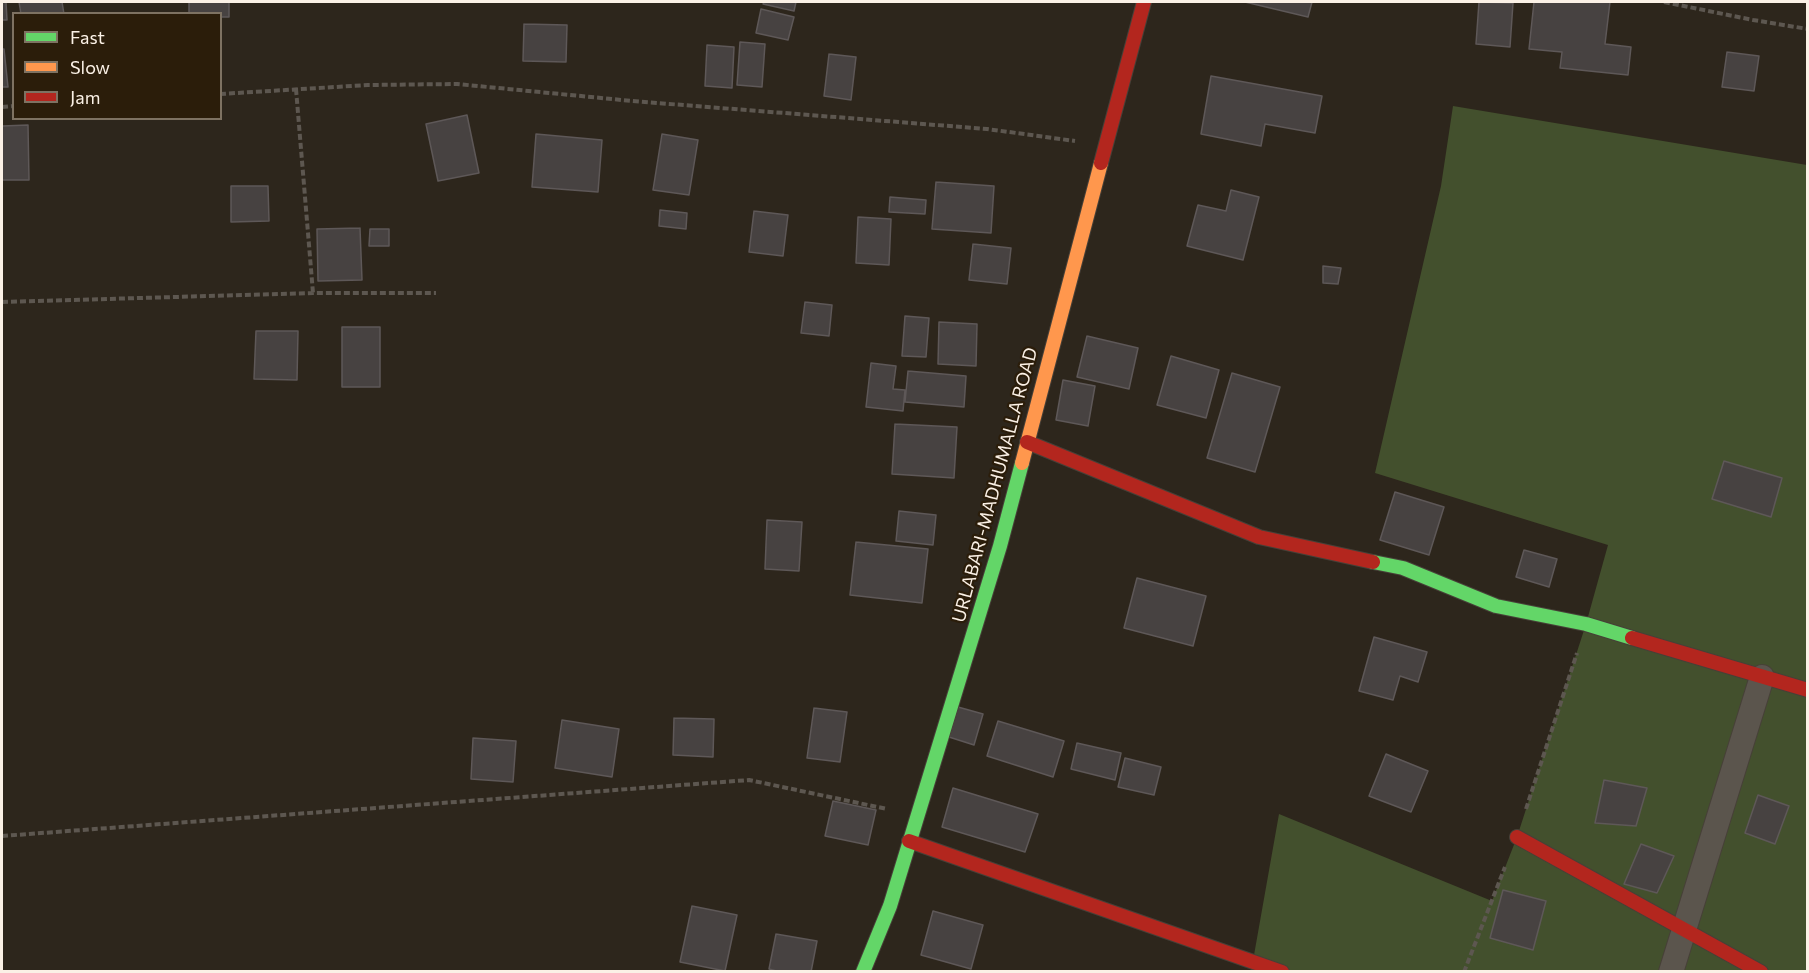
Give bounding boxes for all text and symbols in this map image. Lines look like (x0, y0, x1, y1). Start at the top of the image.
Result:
legend (12, 12, 222, 120)
text: Fast (70, 26, 105, 48)
text: Slow (70, 56, 110, 78)
text: Jam (70, 86, 100, 108)
street label: URLABARI-MADHUMALLA ROAD (948, 345, 1042, 625)

